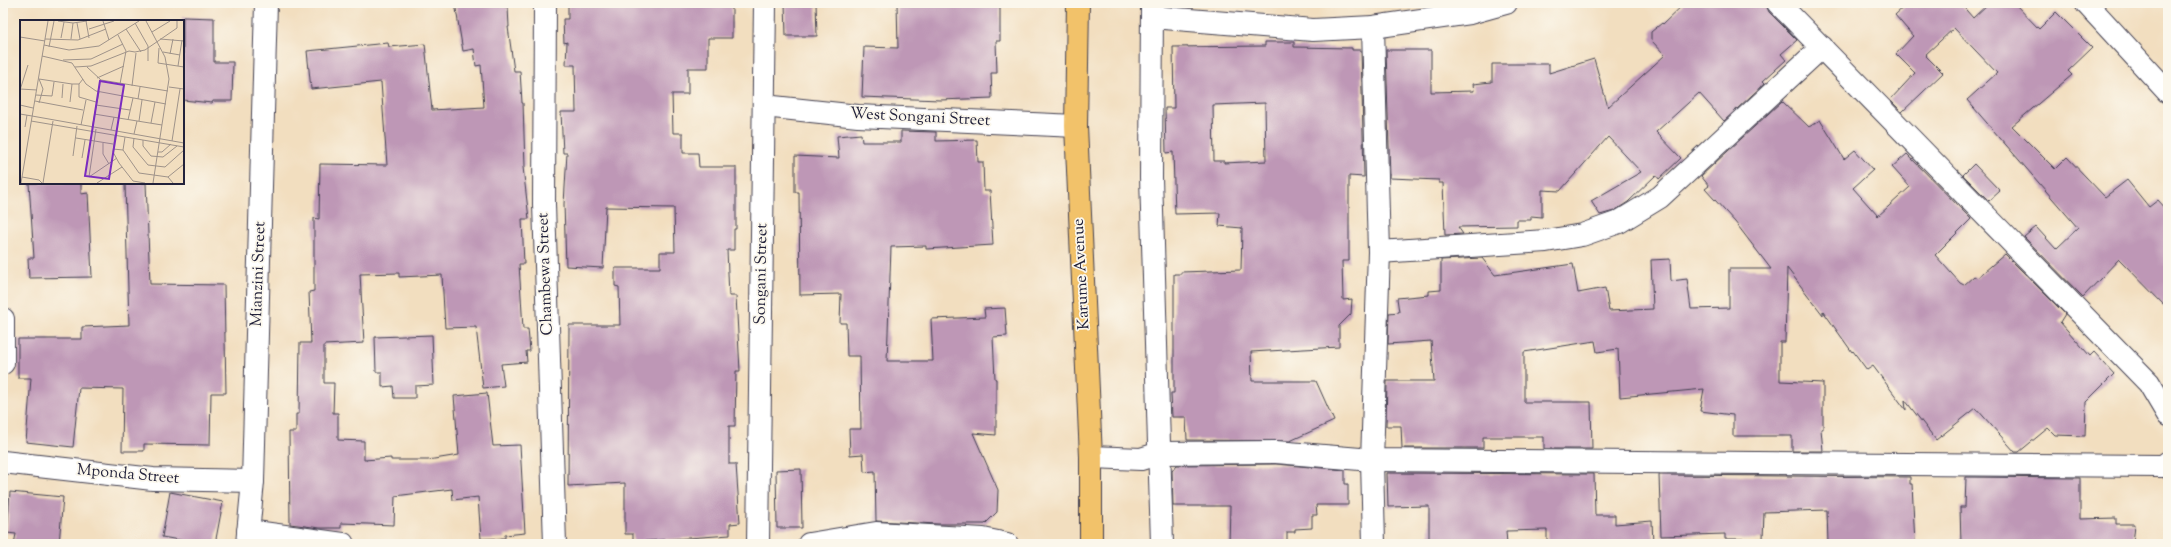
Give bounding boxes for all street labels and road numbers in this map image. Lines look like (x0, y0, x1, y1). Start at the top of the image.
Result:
street label: West Songani Street (849, 103, 991, 133)
street label: Chambewa Street (532, 212, 560, 336)
street label: Karume Avenue (1068, 218, 1096, 330)
street label: Mianzini Street (246, 220, 272, 327)
street label: Songani Street (750, 223, 774, 325)
street label: Mponda Street (76, 459, 181, 491)

